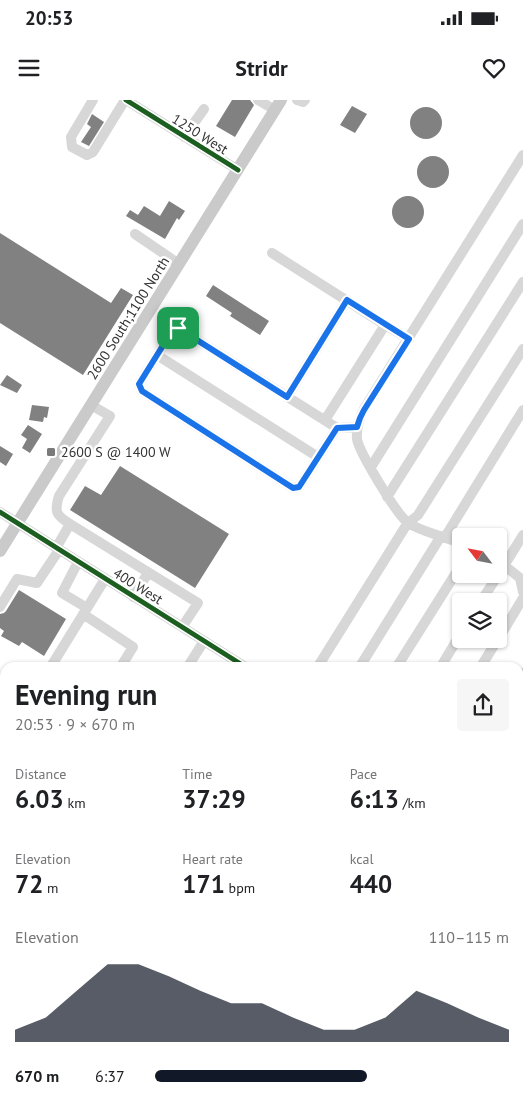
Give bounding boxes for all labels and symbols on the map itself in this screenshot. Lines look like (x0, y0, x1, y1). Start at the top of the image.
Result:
street label: 1250 West (169, 110, 232, 158)
street label: 2600 South;1100 North (83, 253, 173, 383)
pin (157, 307, 199, 349)
place label: 2600 S @ 1400 W (61, 443, 171, 461)
marker: 2600 S @ 1400 W (45, 446, 57, 458)
north arrow (452, 528, 508, 582)
street label: 400 West (110, 564, 166, 608)

